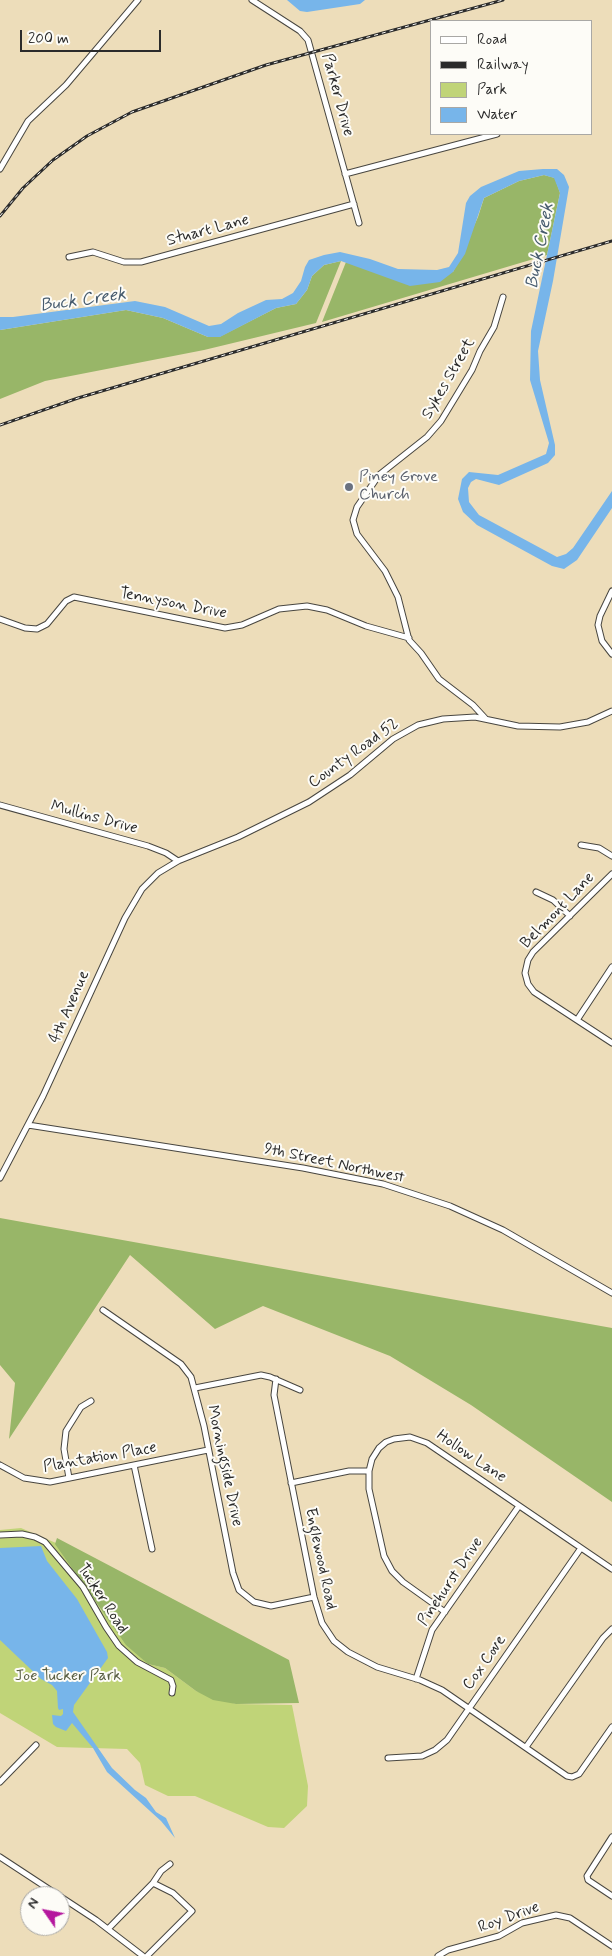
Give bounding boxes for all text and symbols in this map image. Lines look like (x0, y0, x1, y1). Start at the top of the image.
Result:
scale bar (22, 20, 164, 52)
legend (430, 20, 592, 135)
text: 200 m (28, 29, 69, 49)
text: Road (477, 30, 507, 50)
street label: Parker Drive (317, 51, 357, 139)
text: Railway (477, 55, 529, 75)
text: Park (477, 80, 507, 100)
text: Water (477, 105, 517, 125)
water label: Buck Creek (522, 201, 560, 291)
street label: Stuart Lane (165, 211, 251, 251)
water label: Buck Creek (39, 284, 127, 318)
street label: Sykes Street (418, 335, 480, 423)
place label: Piney Grove Church (359, 468, 438, 506)
marker: Piney Grove Church (343, 481, 355, 493)
street label: Tennyson Drive (118, 584, 228, 624)
street label: County Road 52 (305, 715, 403, 793)
street label: Mullins Drive (48, 797, 140, 839)
street label: Belmont Lane (517, 869, 599, 953)
street label: 4th Avenue (46, 968, 94, 1046)
street label: 9th Street Northwest (262, 1140, 406, 1188)
street label: Morningside Drive (202, 1404, 246, 1528)
street label: Hollow Lane (432, 1427, 510, 1487)
street label: Plantation Place (42, 1439, 158, 1477)
street label: Englewood Road (300, 1506, 340, 1612)
street label: Pinehurst Drive (414, 1534, 488, 1630)
street label: Tucker Road (72, 1560, 132, 1638)
street label: Cox Cove (459, 1632, 511, 1694)
park label: Joe Tucker Park (15, 1667, 121, 1687)
north arrow (20, 1886, 70, 1936)
text: N (23, 1895, 43, 1912)
street label: Roy Drive (476, 1898, 542, 1938)

